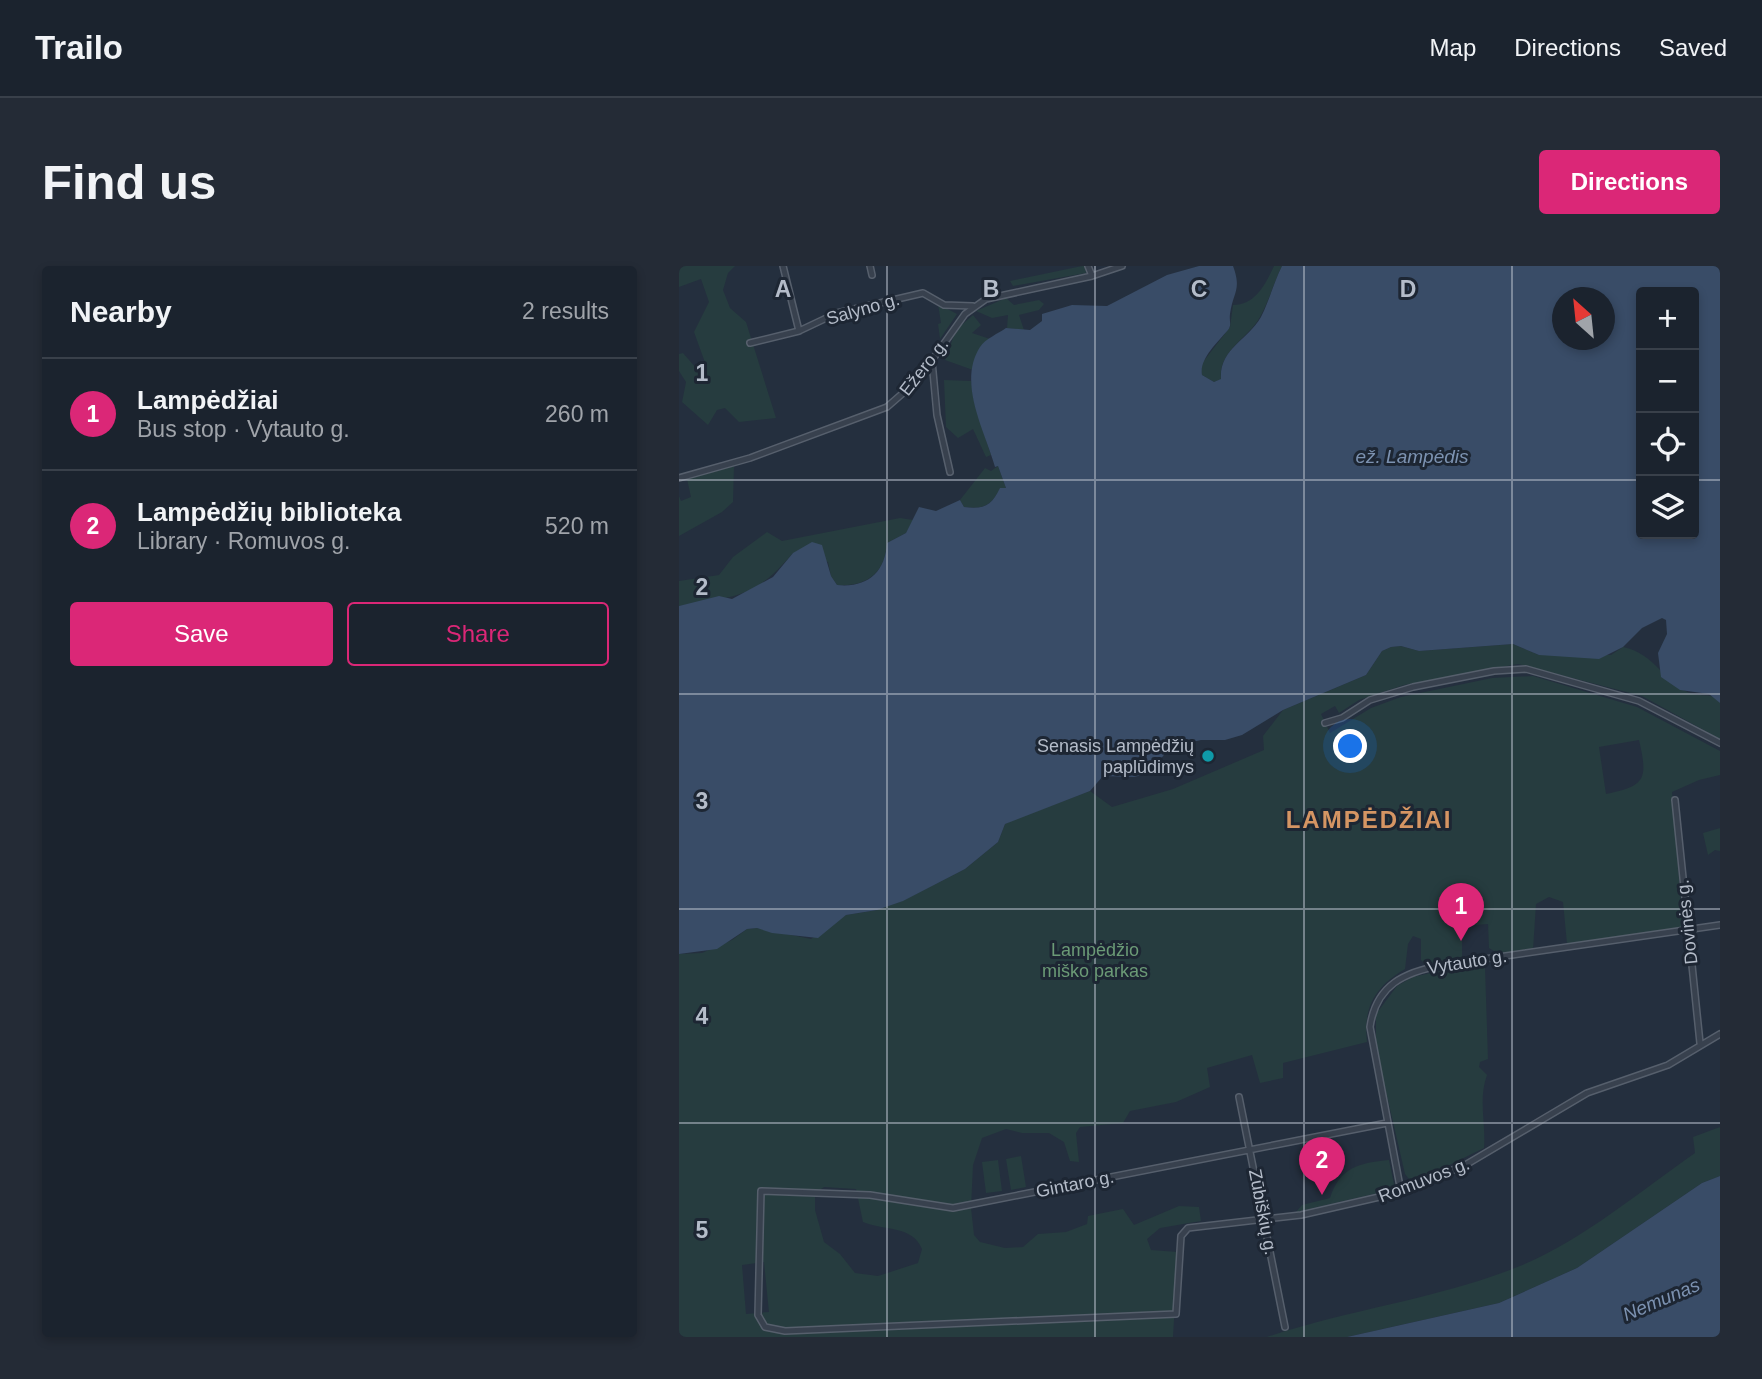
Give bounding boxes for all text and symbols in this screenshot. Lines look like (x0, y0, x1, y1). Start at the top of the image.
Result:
text: Trailo (35, 29, 123, 66)
text: Map (1430, 34, 1476, 61)
text: Directions (1514, 34, 1621, 61)
text: Saved (1659, 34, 1727, 61)
button: Directions (1539, 150, 1720, 214)
text: Find us (42, 155, 216, 209)
text: A (775, 276, 791, 302)
text: B (983, 276, 999, 302)
text: C (1191, 276, 1207, 302)
text: D (1400, 276, 1416, 302)
north arrow (1552, 287, 1615, 350)
map controls (1636, 287, 1699, 539)
button: + (1636, 287, 1699, 350)
street label: Salyno g. (824, 289, 902, 329)
text: Nearby (70, 295, 172, 328)
text: 2 results (522, 298, 609, 324)
street label: Ežero g. (895, 334, 953, 400)
button: − (1636, 350, 1699, 413)
text: 1 (696, 360, 709, 386)
text: Lampėdžiai (137, 385, 279, 415)
text: 1 (87, 401, 99, 427)
text: 260 m (545, 401, 609, 427)
button: locate (1636, 413, 1699, 476)
text: Bus stop · Vytauto g. (137, 416, 350, 442)
water label: ež. Lampėdis (1355, 446, 1469, 467)
button: layers (1636, 476, 1699, 539)
text: Lampėdžių biblioteka (137, 497, 401, 527)
text: 2 (87, 513, 99, 539)
text: 520 m (545, 513, 609, 539)
text: Library · Romuvos g. (137, 528, 350, 554)
text: 2 (696, 574, 708, 600)
button: Save (70, 602, 333, 666)
button: Share (347, 602, 609, 666)
your location (1333, 729, 1367, 763)
place label: Senasis Lampėdžių paplūdimys (1037, 736, 1194, 777)
marker: Senasis Lampėdžių paplūdimys (1200, 748, 1216, 764)
text: 3 (696, 788, 708, 814)
district label: LAMPĖDŽIAI (1286, 806, 1452, 833)
street label: Dovinės g. (1673, 879, 1701, 965)
pin: 1 (1438, 883, 1484, 941)
park label: Lampėdžio miško parkas (1042, 940, 1148, 981)
street label: Vytauto g. (1426, 946, 1508, 978)
text: 4 (696, 1003, 709, 1029)
pin: 2 (1299, 1137, 1345, 1195)
street label: Romuvos g. (1376, 1153, 1472, 1207)
street label: Gintaro g. (1034, 1167, 1116, 1201)
street label: Zūbiškių g. (1245, 1167, 1281, 1257)
text: 5 (696, 1217, 709, 1243)
water label: Nemunas (1620, 1274, 1703, 1325)

